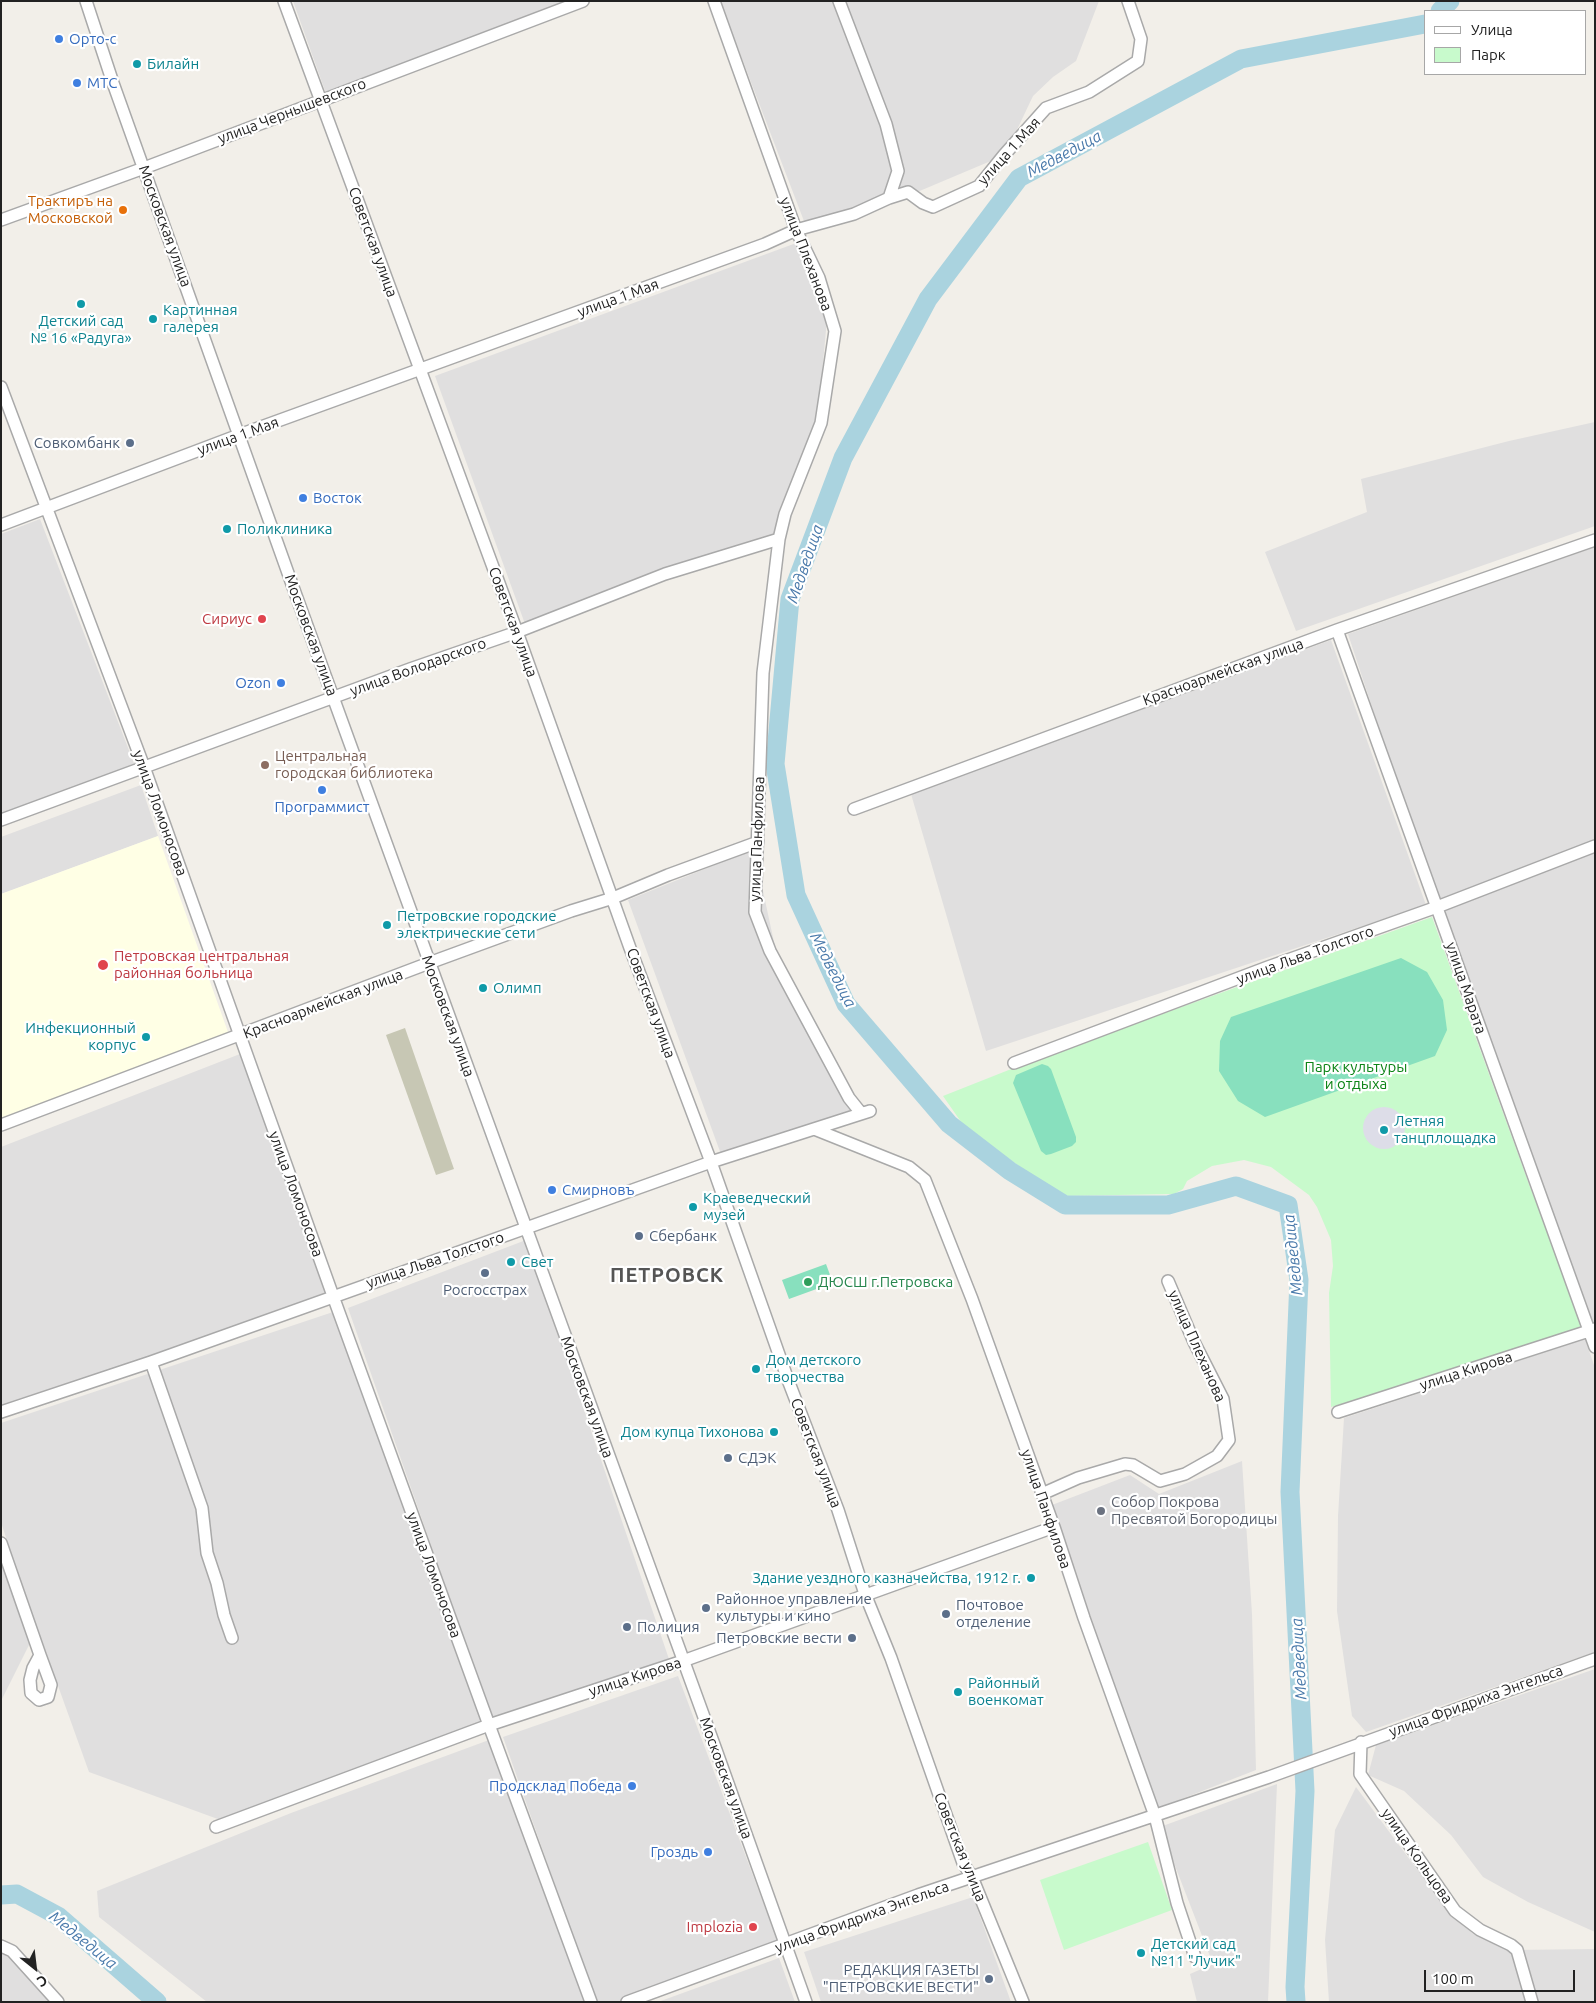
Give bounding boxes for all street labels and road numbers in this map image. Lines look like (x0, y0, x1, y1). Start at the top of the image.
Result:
street label: улица Чернышевского (215, 74, 369, 148)
street label: улица 1 Мая (974, 113, 1044, 189)
street label: Московская улица (135, 163, 195, 289)
street label: Советская улица (345, 184, 401, 300)
street label: улица Плеханова (776, 194, 836, 314)
street label: улица 1 Мая (575, 275, 661, 321)
street label: улица 1 Мая (195, 413, 281, 459)
street label: Советская улица (485, 564, 541, 680)
street label: Московская улица (281, 572, 341, 698)
street label: улица Володарского (347, 634, 489, 700)
street label: Красноармейская улица (1140, 635, 1306, 709)
street label: улица Ломоносова (129, 748, 191, 878)
street label: улица Панфилова (746, 776, 768, 902)
street label: улица Льва Толстого (1234, 922, 1376, 988)
street label: улица Марата (1442, 940, 1490, 1036)
street label: Советская улица (623, 945, 679, 1061)
street label: Московская улица (418, 953, 478, 1079)
street label: Красноармейская улица (241, 965, 405, 1043)
street label: улица Ломоносова (265, 1129, 327, 1259)
street label: улица Льва Толстого (364, 1228, 506, 1292)
street label: улица Плеханова (1164, 1287, 1230, 1405)
street label: Московская улица (557, 1334, 617, 1460)
street label: улица Кирова (1418, 1348, 1514, 1394)
street label: Советская улица (787, 1396, 845, 1510)
street label: улица Панфилова (1017, 1447, 1075, 1571)
street label: улица Ломоносова (403, 1510, 465, 1640)
street label: улица Кирова (587, 1654, 683, 1700)
street label: улица Фридриха Энгельса (1387, 1661, 1565, 1741)
street label: Московская улица (696, 1715, 756, 1841)
street label: Советская улица (930, 1790, 990, 1904)
street label: улица Кольцова (1377, 1805, 1457, 1907)
street label: улица Фридриха Энгельса (773, 1877, 951, 1957)

